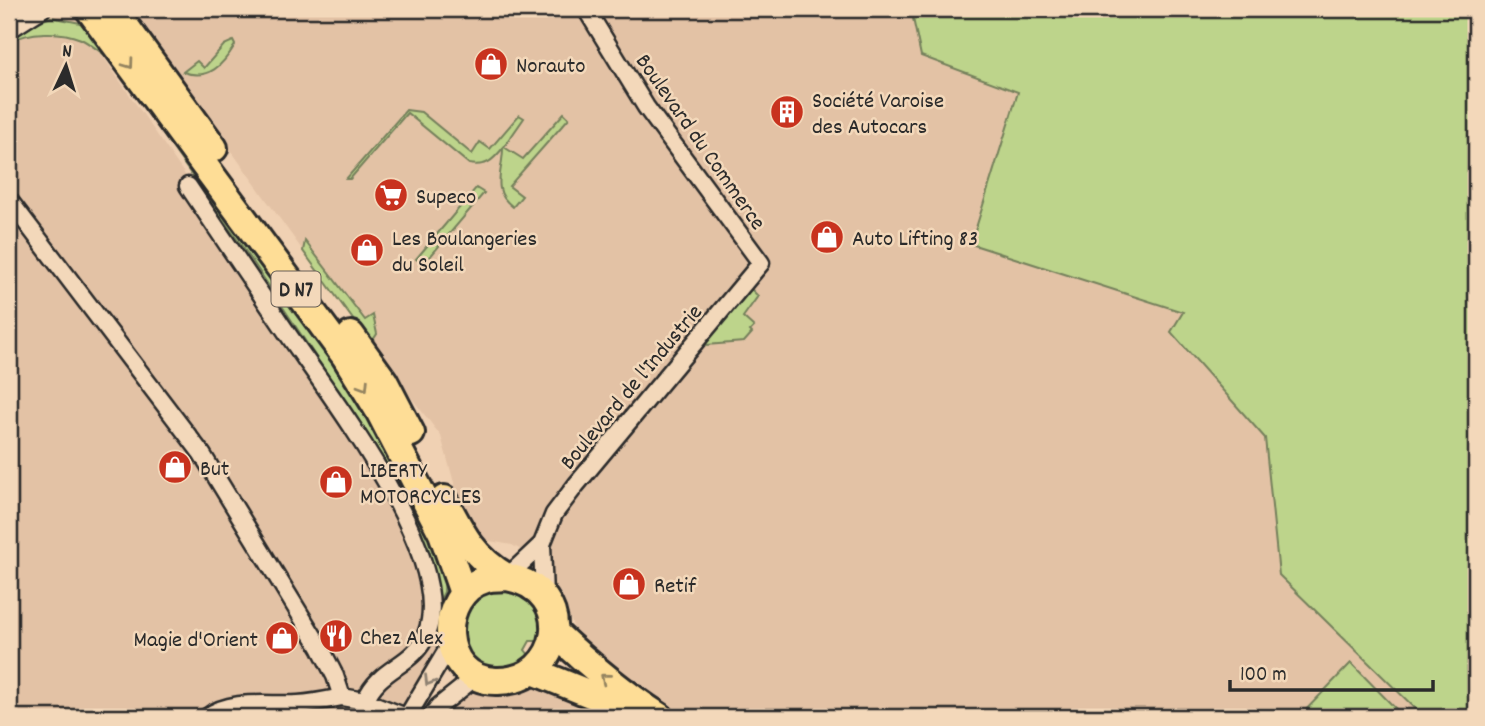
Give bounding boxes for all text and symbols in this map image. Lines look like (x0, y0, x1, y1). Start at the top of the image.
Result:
north arrow (32, 32, 102, 102)
text: N (61, 39, 73, 66)
shop icon: Norauto (472, 45, 510, 83)
street label: Boulevard du Commerce (626, 48, 773, 238)
place label: Norauto (516, 51, 586, 84)
one-way arrow (121, 56, 134, 69)
place label: Société Varoise des Autocars (812, 86, 944, 145)
building icon: Société Varoise des Autocars (768, 93, 806, 131)
supermarket icon: Supeco (372, 176, 410, 214)
place label: Supeco (416, 182, 476, 215)
shop icon: Auto Lifting 83 (808, 218, 846, 256)
place label: Les Boulangeries du Soleil (392, 224, 537, 283)
place label: Auto Lifting 83 (852, 224, 978, 257)
shop icon: Les Boulangeries du Soleil (348, 231, 386, 269)
road number: D N7 (272, 272, 320, 306)
street label: Boulevard de l'Industrie (553, 298, 712, 478)
one-way arrow (356, 379, 369, 392)
shop icon: But (156, 448, 194, 486)
place label: But (200, 454, 229, 487)
place label: LIBERTY MOTORCYCLES (360, 456, 481, 515)
shop icon: LIBERTY MOTORCYCLES (317, 463, 355, 501)
shop icon: Retif (610, 565, 648, 603)
place label: Retif (654, 571, 697, 604)
restaurant icon: Chez Alex (317, 617, 355, 655)
shop icon: Magie d'Orient (263, 619, 301, 657)
place label: Chez Alex (360, 623, 443, 656)
place label: Magie d'Orient (134, 625, 258, 658)
scale bar (1230, 649, 1432, 693)
text: 100 m (1240, 661, 1287, 691)
one-way arrow (424, 674, 437, 687)
one-way arrow (600, 674, 613, 686)

